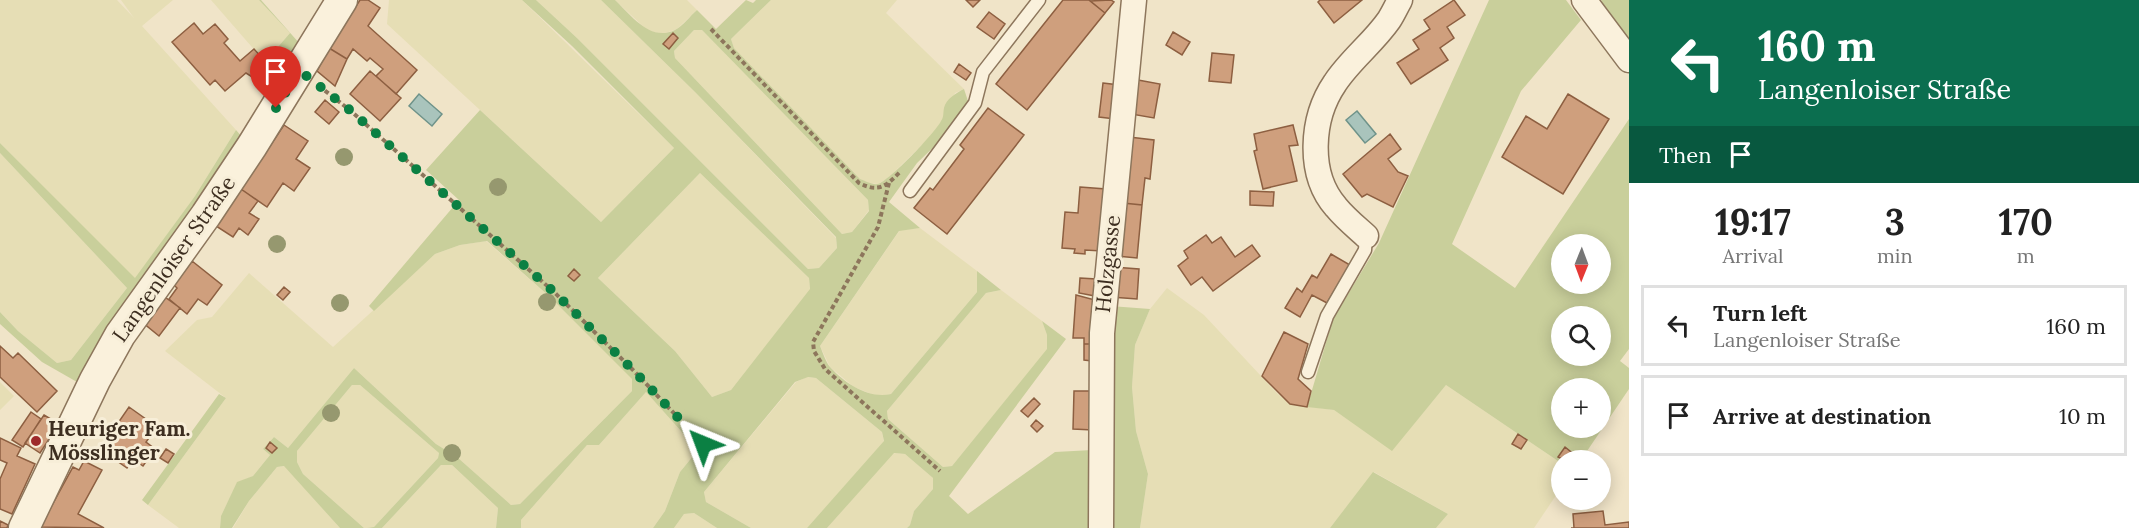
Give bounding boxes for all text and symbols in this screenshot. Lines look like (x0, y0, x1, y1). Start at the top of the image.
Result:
text: 160 m (1758, 19, 1876, 73)
icon: left (1659, 24, 1737, 102)
pin (250, 46, 301, 108)
icon: arrive (259, 55, 292, 88)
text: Langenloiser Straße (1758, 72, 2011, 106)
icon: arrive (1724, 138, 1757, 171)
text: Then (1659, 141, 1712, 169)
street label: Langenloiser Straße (106, 170, 241, 347)
text: 19:17 (1715, 199, 1791, 245)
text: 3 (1885, 199, 1905, 245)
text: 170 (1999, 199, 2053, 245)
street label: Holzgasse (1089, 214, 1126, 314)
north arrow (1551, 234, 1611, 294)
map controls (1551, 234, 1611, 510)
text: Arrival (1722, 243, 1784, 268)
text: min (1877, 243, 1913, 268)
text: m (2017, 243, 2035, 268)
text: Turn left (1713, 299, 1807, 327)
button: search (1551, 306, 1611, 366)
icon: left (1662, 309, 1695, 342)
text: 160 m (2046, 312, 2106, 340)
text: Langenloiser Straße (1713, 327, 1900, 352)
button: + (1551, 378, 1611, 438)
icon: arrive (1662, 399, 1695, 432)
text: Arrive at destination (1713, 402, 1931, 430)
text: 10 m (2059, 402, 2106, 430)
position arrow (671, 412, 735, 476)
place label: Heuriger Fam. Mösslinger (48, 415, 190, 466)
marker: Heuriger Fam. Mösslinger (29, 434, 43, 448)
button: − (1551, 450, 1611, 510)

